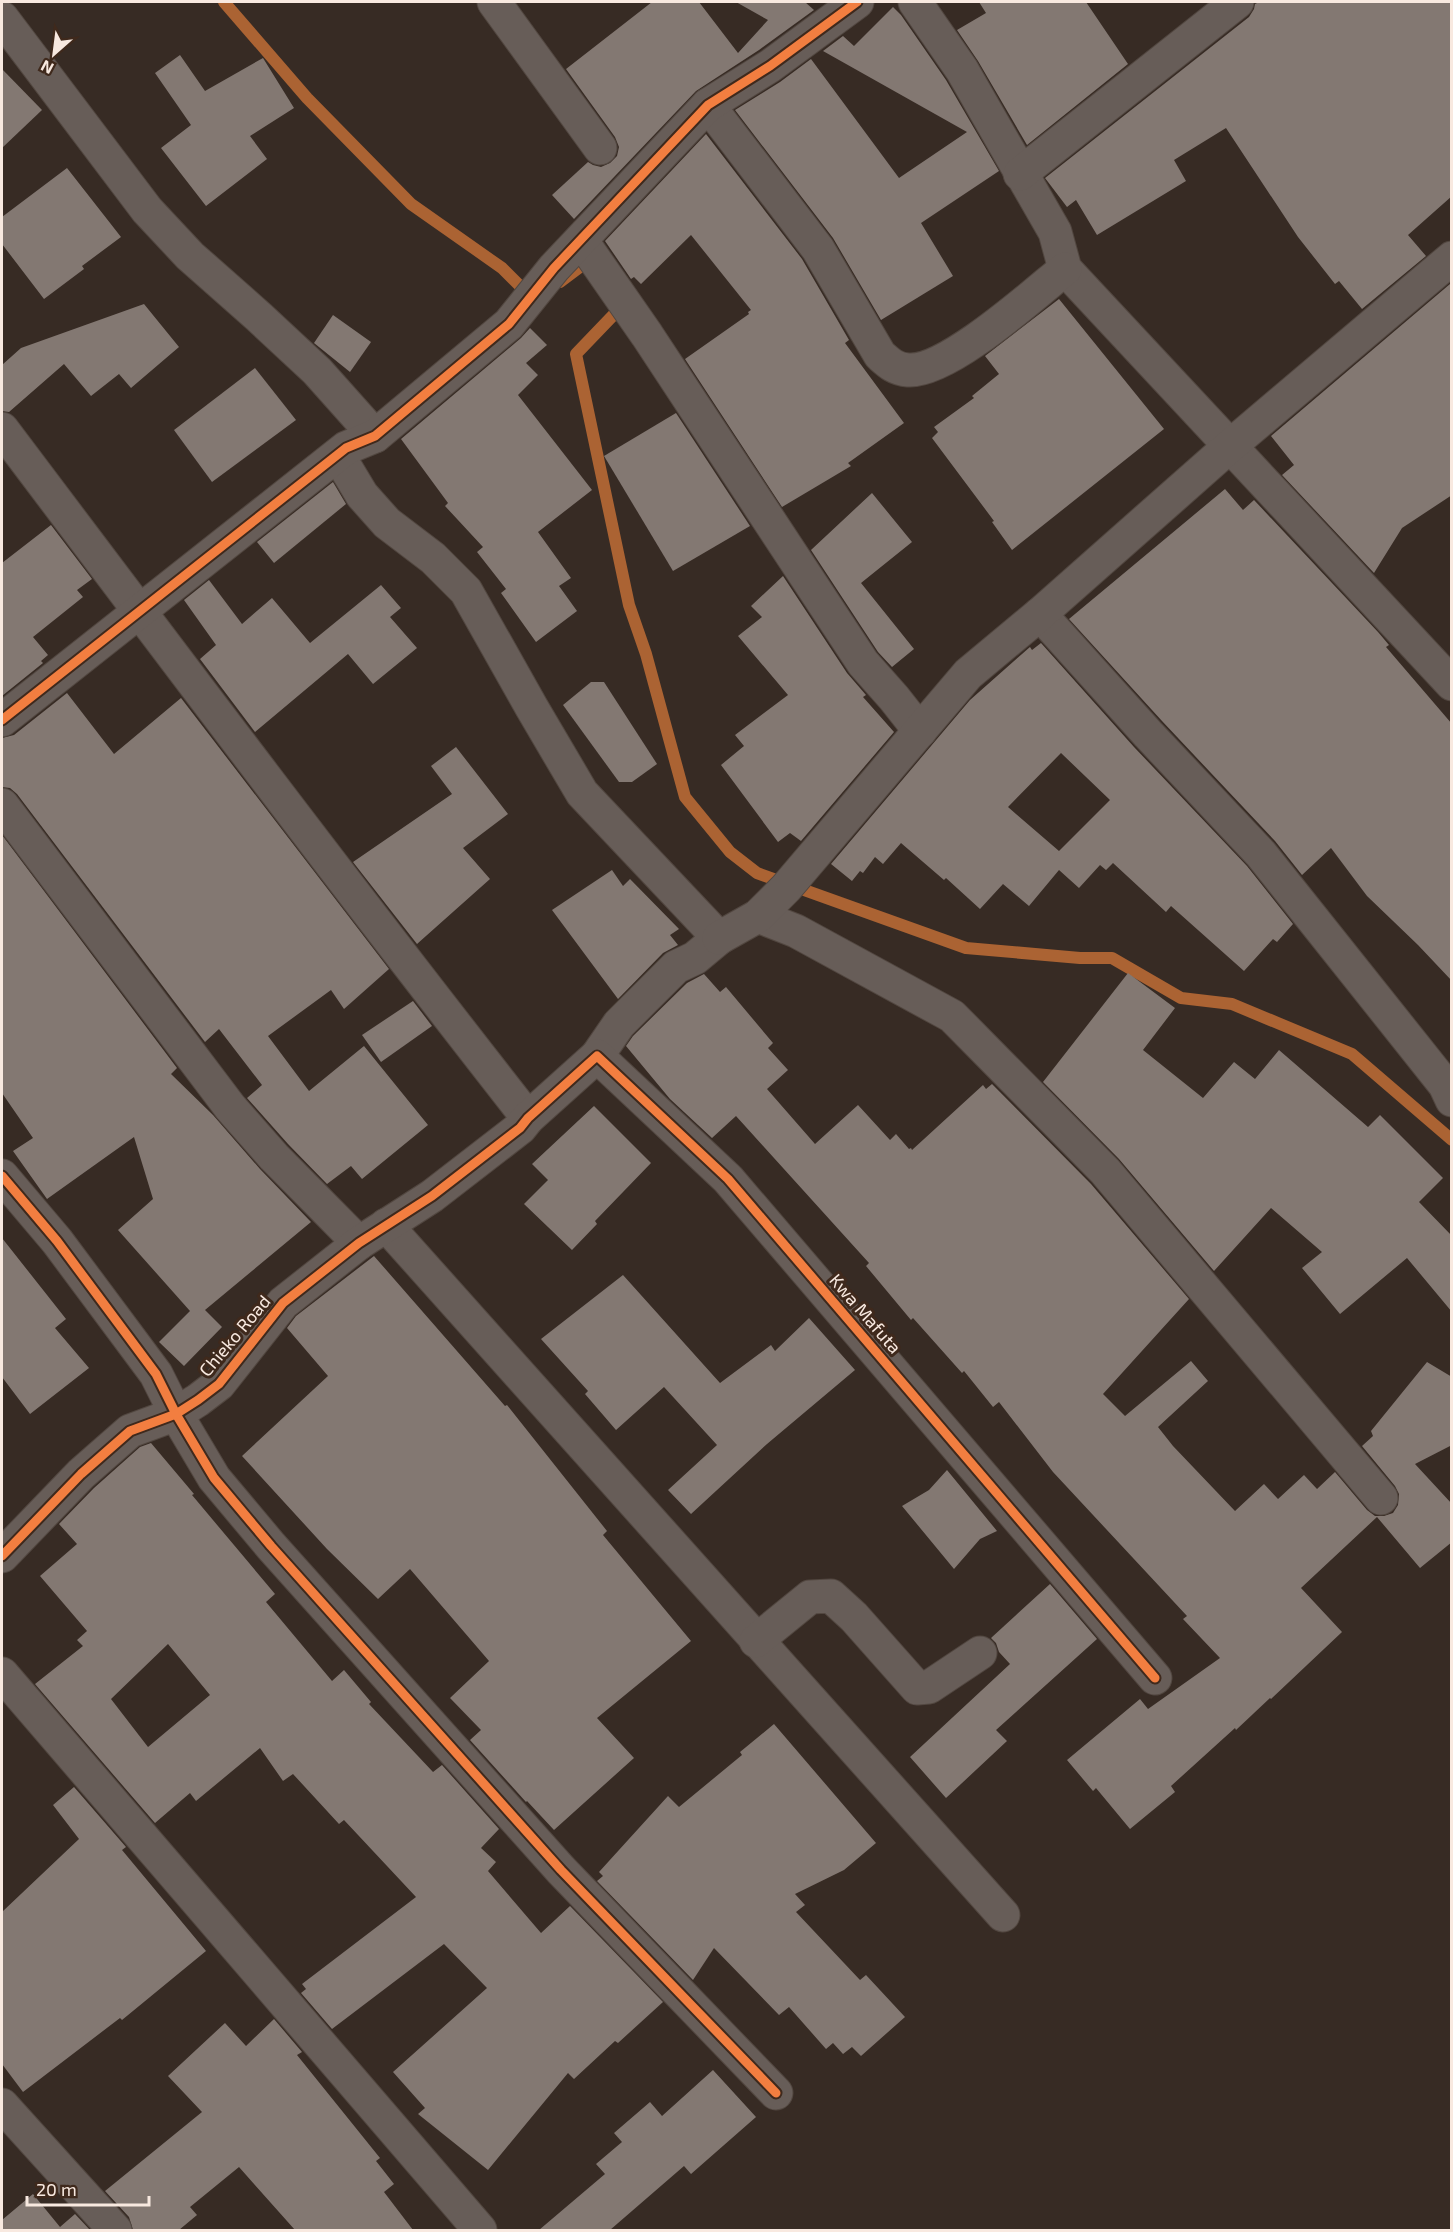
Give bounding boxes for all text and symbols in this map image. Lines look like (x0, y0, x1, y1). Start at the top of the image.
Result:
north arrow (24, 24, 84, 84)
text: N (37, 57, 56, 79)
street label: Kwa Mafuta (825, 1269, 906, 1358)
street label: Chieko Road (194, 1290, 275, 1381)
scale bar (27, 2169, 148, 2207)
text: 20 m (36, 2178, 77, 2200)

